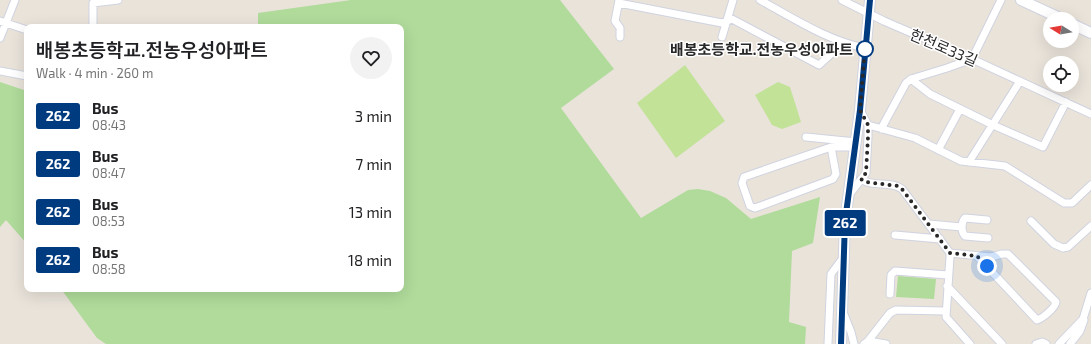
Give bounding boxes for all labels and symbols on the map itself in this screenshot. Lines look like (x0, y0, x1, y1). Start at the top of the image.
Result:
north arrow (1043, 12, 1079, 48)
street label: 한천로33길 (907, 25, 981, 69)
place label: 배봉초등학교.전농우성아파트 (670, 40, 853, 58)
marker: 배봉초등학교.전농우성아파트 (856, 40, 874, 58)
line badge: 262 (822, 210, 868, 236)
your location (977, 256, 997, 276)

